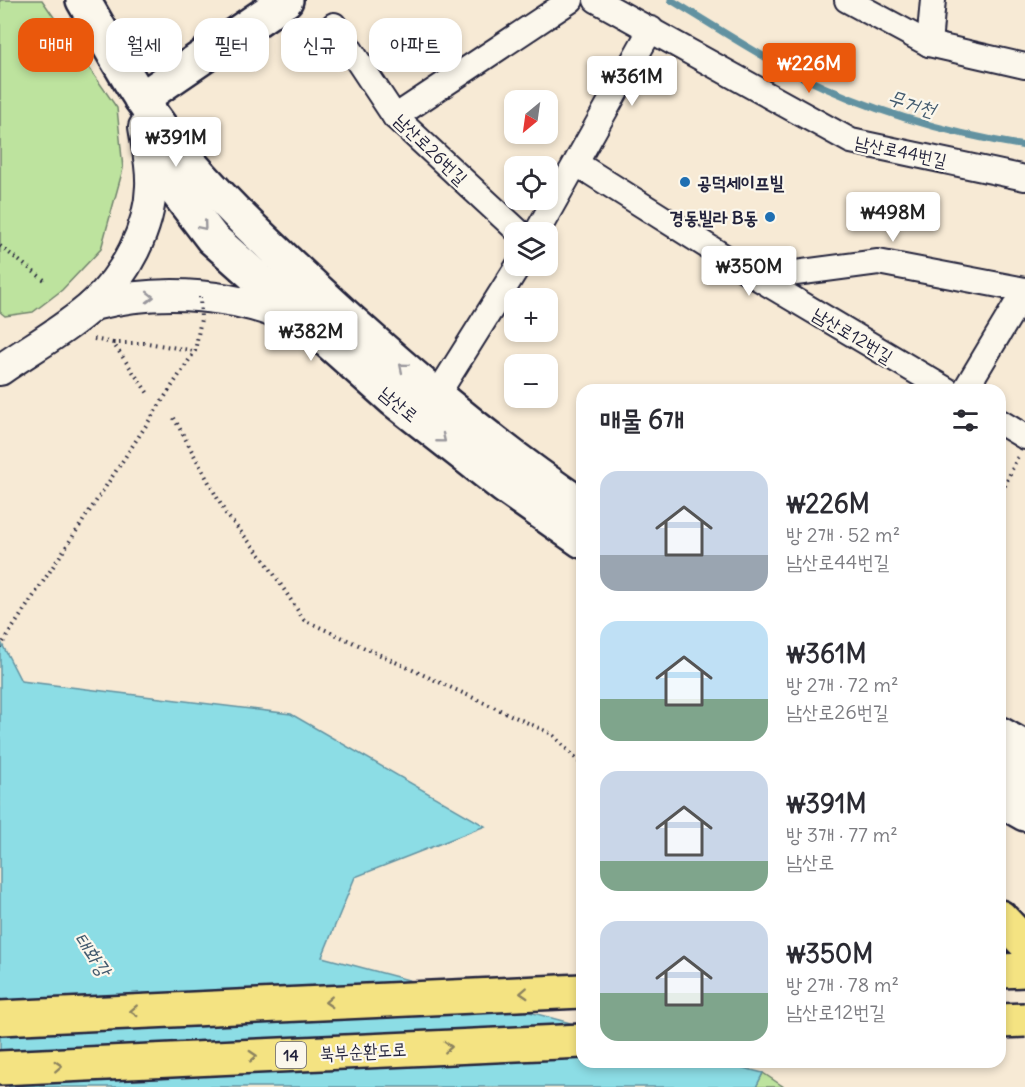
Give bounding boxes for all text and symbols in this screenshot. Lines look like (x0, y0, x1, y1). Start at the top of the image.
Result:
chip: 매매 (18, 18, 94, 72)
chip: 월세 (106, 18, 182, 72)
chip: 필터 (194, 18, 269, 72)
chip: 신규 (281, 18, 357, 72)
chip: 아파트 (369, 18, 462, 72)
pin: ₩226M (767, 43, 851, 94)
text: ₩226M (777, 50, 841, 75)
pin: ₩361M (590, 56, 674, 107)
text: ₩361M (601, 63, 663, 88)
water label: 무거천 (885, 84, 941, 123)
north arrow (504, 90, 558, 144)
map controls (504, 90, 558, 408)
street label: 남산로26번길 (390, 109, 473, 190)
pin: ₩391M (134, 117, 218, 168)
text: ₩391M (145, 124, 207, 149)
street label: 남산로44번길 (853, 130, 949, 172)
button: locate (504, 156, 558, 210)
place label: 공덕세이프빌 (697, 171, 784, 194)
marker: 공덕세이프빌 (678, 175, 692, 189)
pin: ₩498M (851, 192, 935, 243)
text: ₩498M (860, 199, 926, 224)
place label: 경동빌라 B동 (670, 206, 758, 229)
marker: 경동빌라 B동 (763, 210, 777, 224)
one-way arrow (195, 219, 206, 230)
button: layers (504, 222, 558, 276)
pin: ₩350M (707, 246, 791, 297)
text: ₩350M (715, 253, 783, 278)
button: + (504, 288, 558, 342)
one-way arrow (146, 291, 155, 303)
street label: 남산로12번길 (809, 302, 898, 368)
pin: ₩382M (269, 311, 353, 362)
text: ₩382M (279, 318, 343, 343)
button: − (504, 354, 558, 408)
one-way arrow (399, 363, 410, 374)
street label: 남산로 (375, 381, 423, 427)
text: 매물 6개 (600, 403, 684, 436)
icon: filters (949, 404, 982, 437)
one-way arrow (435, 432, 446, 443)
text: ₩226M (786, 487, 870, 520)
icon: home (648, 495, 720, 567)
text: 방 2개 · 52 m² (786, 522, 900, 547)
text: 남산로44번길 (786, 549, 890, 574)
text: ₩361M (786, 637, 867, 670)
icon: home (648, 645, 720, 717)
text: 방 2개 · 72 m² (786, 672, 898, 697)
text: 남산로26번길 (786, 699, 889, 724)
text: ₩391M (786, 787, 867, 820)
icon: home (648, 795, 720, 867)
text: 방 3개 · 77 m² (786, 822, 898, 847)
text: 남산로 (786, 849, 834, 874)
water label: 태화강 (69, 927, 119, 983)
text: ₩350M (786, 937, 873, 970)
icon: home (648, 945, 720, 1017)
text: 방 2개 · 78 m² (786, 972, 899, 997)
one-way arrow (519, 987, 528, 1000)
one-way arrow (324, 996, 333, 1009)
text: 남산로12번길 (786, 999, 885, 1024)
one-way arrow (129, 1005, 138, 1018)
street label: 북부순환도로 (319, 1037, 407, 1065)
one-way arrow (444, 1041, 453, 1054)
road number: 14 (276, 1042, 306, 1068)
one-way arrow (249, 1050, 258, 1063)
one-way arrow (54, 1059, 63, 1072)

